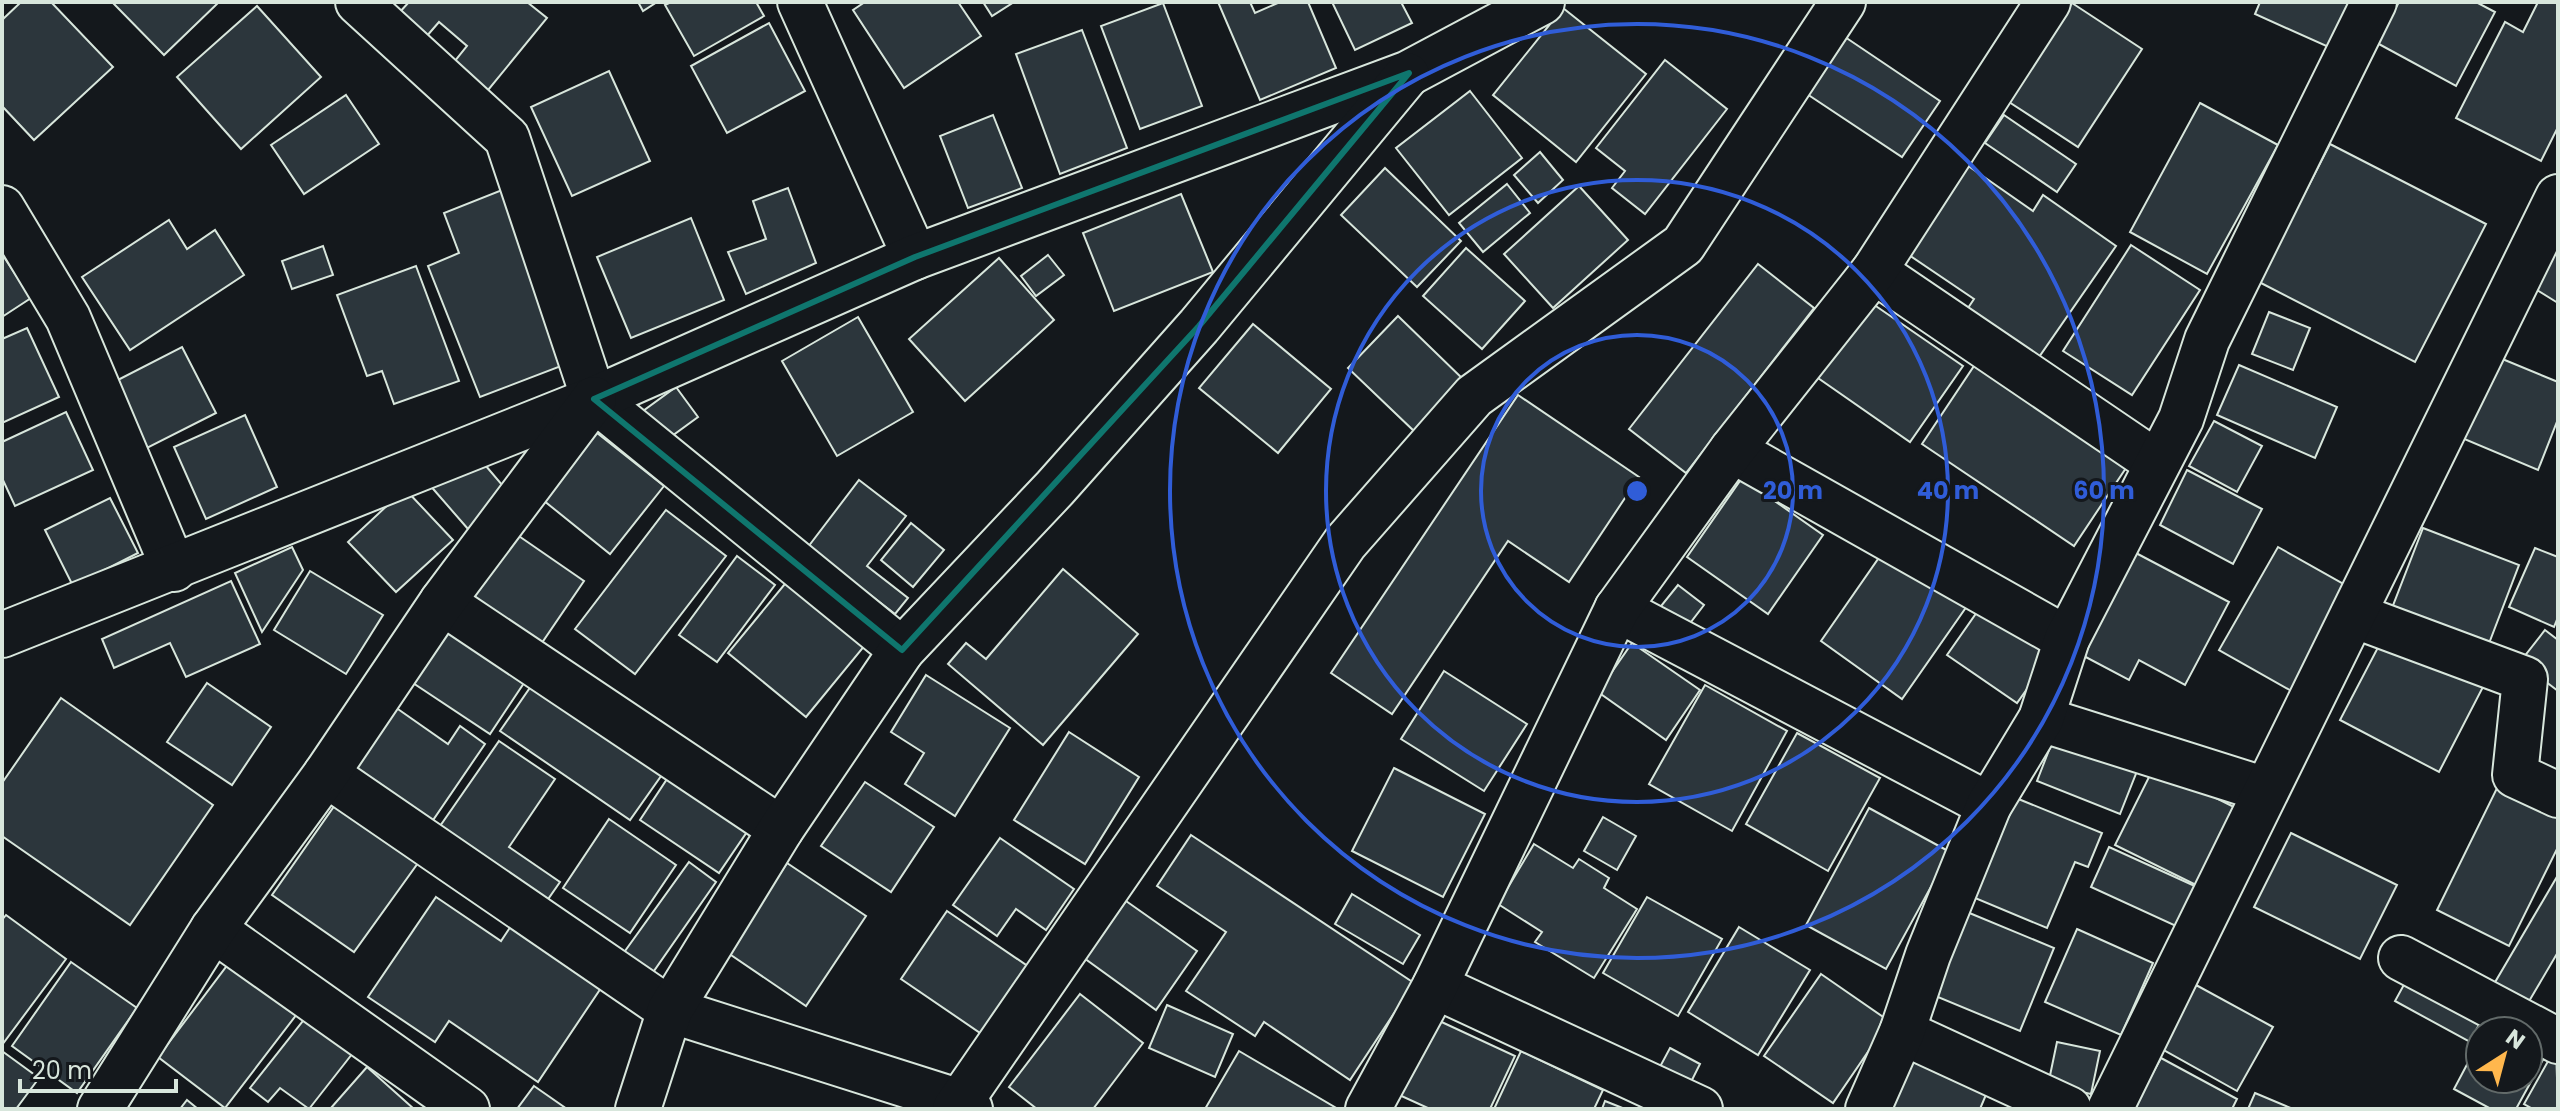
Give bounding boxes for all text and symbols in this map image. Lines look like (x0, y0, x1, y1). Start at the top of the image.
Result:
text: 20 m (1763, 474, 1823, 507)
text: 40 m (1917, 474, 1979, 507)
text: 60 m (2073, 474, 2135, 507)
centre of rings (1623, 477, 1651, 505)
north arrow (2464, 1015, 2544, 1095)
text: N (2500, 1022, 2531, 1057)
scale bar (20, 1043, 176, 1093)
text: 20 m (32, 1054, 92, 1087)

